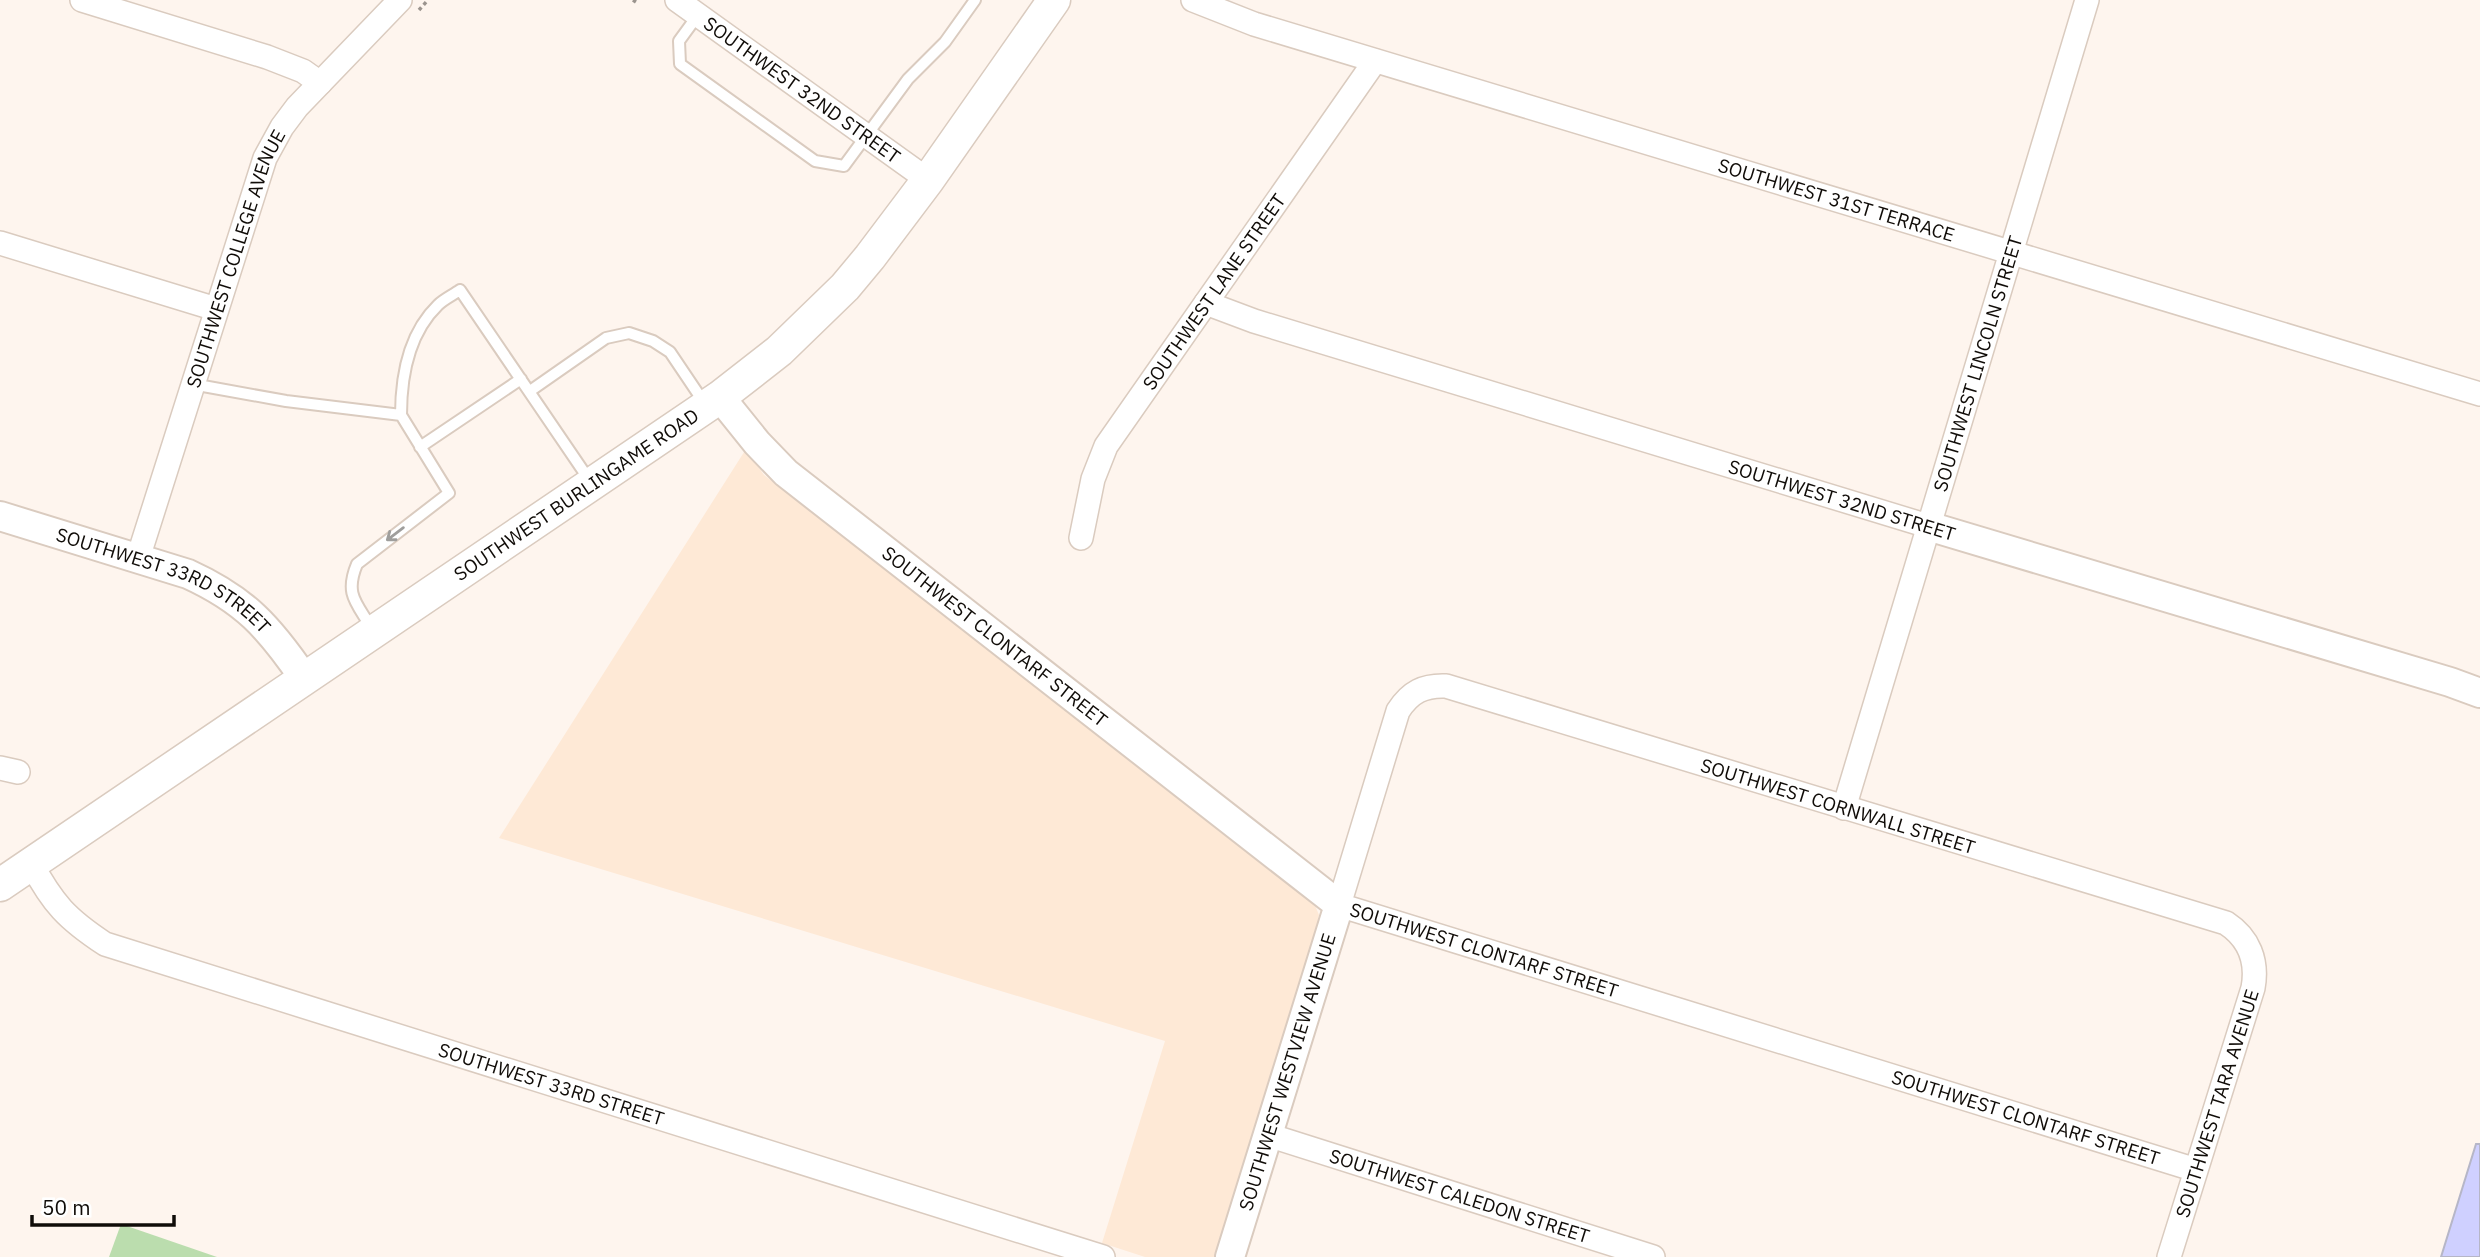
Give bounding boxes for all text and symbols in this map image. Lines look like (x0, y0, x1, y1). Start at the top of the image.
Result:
street label: SOUTHWEST 32ND STREET (699, 11, 905, 168)
street label: SOUTHWEST COLLEGE AVENUE (181, 125, 290, 391)
street label: SOUTHWEST 31ST TERRACE (1715, 153, 1958, 247)
street label: SOUTHWEST LANE STREET (1137, 189, 1291, 394)
street label: SOUTHWEST LINCOLN STREET (1928, 233, 2027, 494)
street label: SOUTHWEST BURLINGAME ROAD (449, 403, 703, 586)
street label: SOUTHWEST 32ND STREET (1726, 454, 1959, 546)
street label: SOUTHWEST 33RD STREET (53, 522, 276, 638)
one-way arrow (386, 527, 404, 542)
street label: SOUTHWEST CLONTARF STREET (877, 541, 1113, 732)
street label: SOUTHWEST CORNWALL STREET (1698, 753, 1978, 859)
street label: SOUTHWEST CLONTARF STREET (1347, 897, 1621, 1003)
street label: SOUTHWEST WESTVIEW AVENUE (1233, 930, 1341, 1214)
street label: SOUTHWEST TARA AVENUE (2170, 986, 2264, 1220)
street label: SOUTHWEST 33RD STREET (436, 1037, 667, 1131)
street label: SOUTHWEST CLONTARF STREET (1889, 1065, 2163, 1170)
street label: SOUTHWEST CALEDON STREET (1327, 1143, 1593, 1248)
scale bar (32, 1184, 173, 1228)
text: 50 m (42, 1193, 91, 1221)

